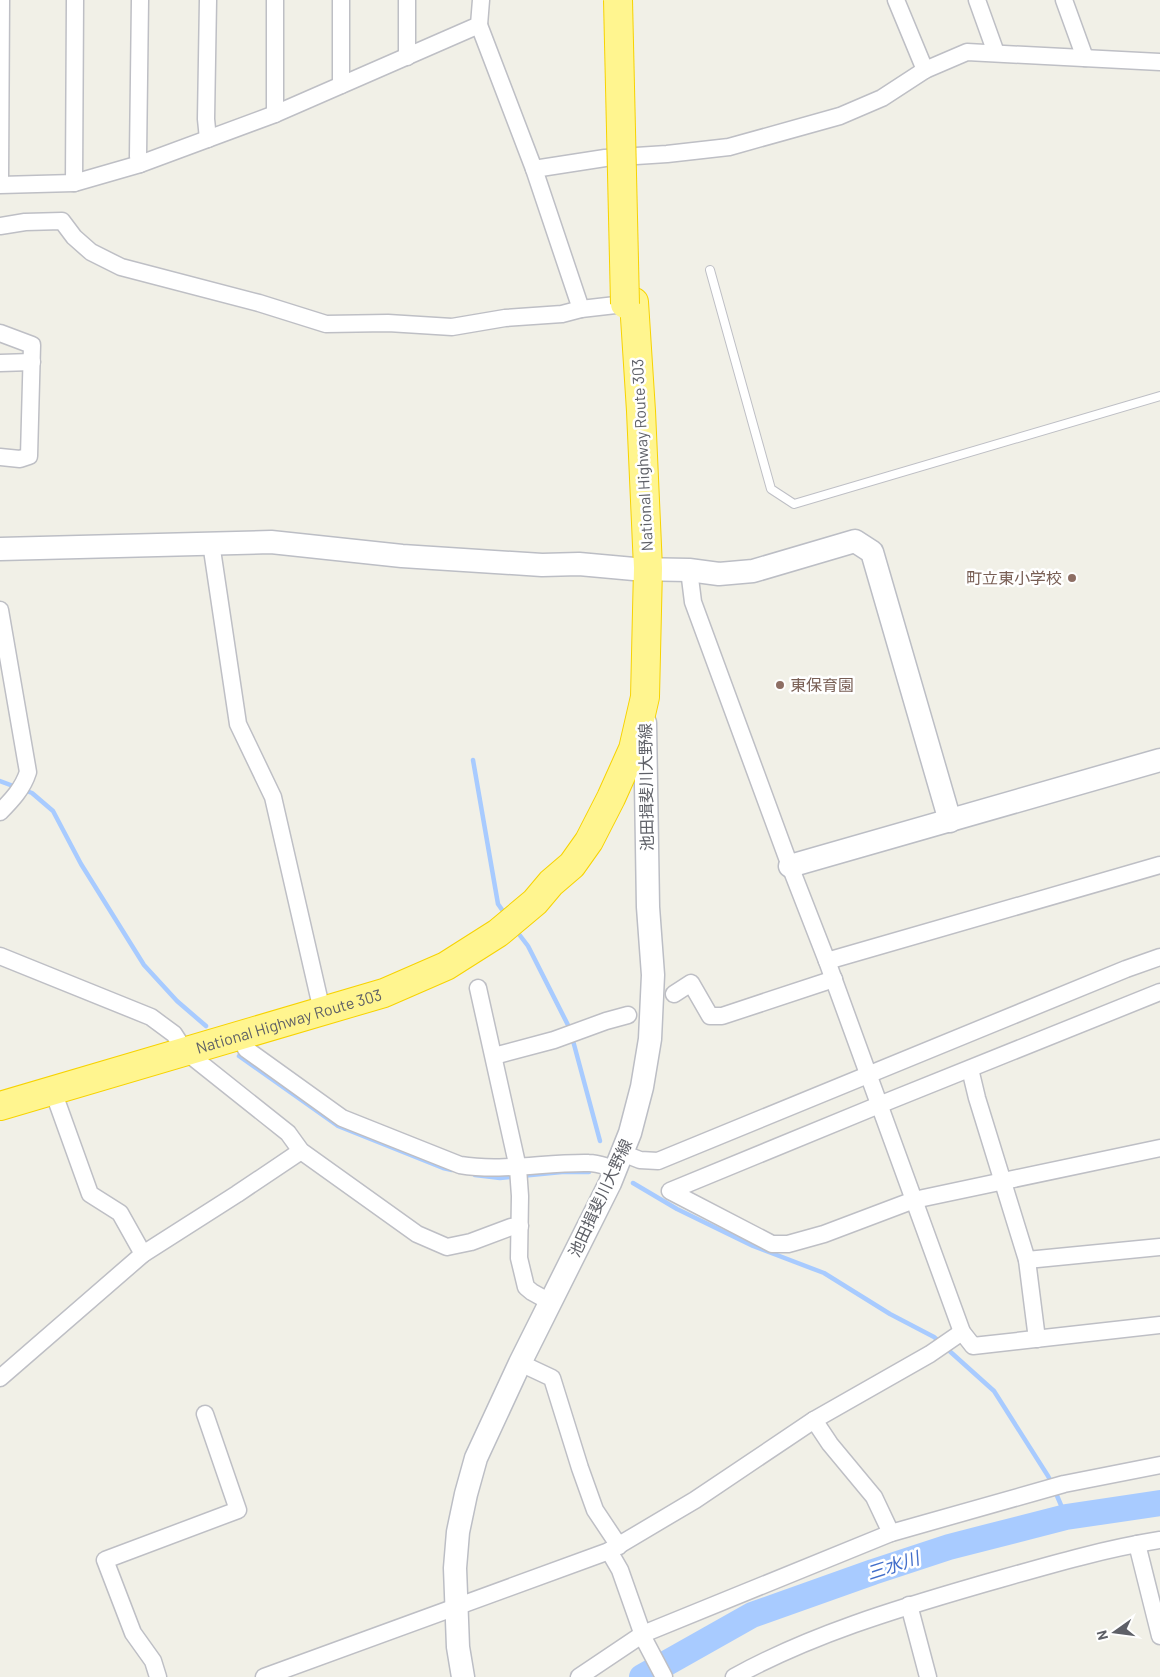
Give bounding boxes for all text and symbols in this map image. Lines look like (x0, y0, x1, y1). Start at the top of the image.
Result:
street label: National Highway Route 303 (627, 358, 656, 552)
place label: 町立東小学校 (966, 568, 1062, 587)
marker: 町立東小学校 (1066, 572, 1078, 584)
place label: 東保育園 (790, 675, 854, 694)
marker: 東保育園 (774, 679, 786, 691)
street label: 池田揖斐川大野線 (635, 723, 656, 851)
street label: National Highway Route 303 (193, 984, 384, 1057)
street label: 池田揖斐川大野線 (564, 1136, 635, 1260)
water label: 三水川 (864, 1546, 924, 1584)
north arrow (1090, 1607, 1140, 1657)
text: N (1093, 1629, 1111, 1642)

